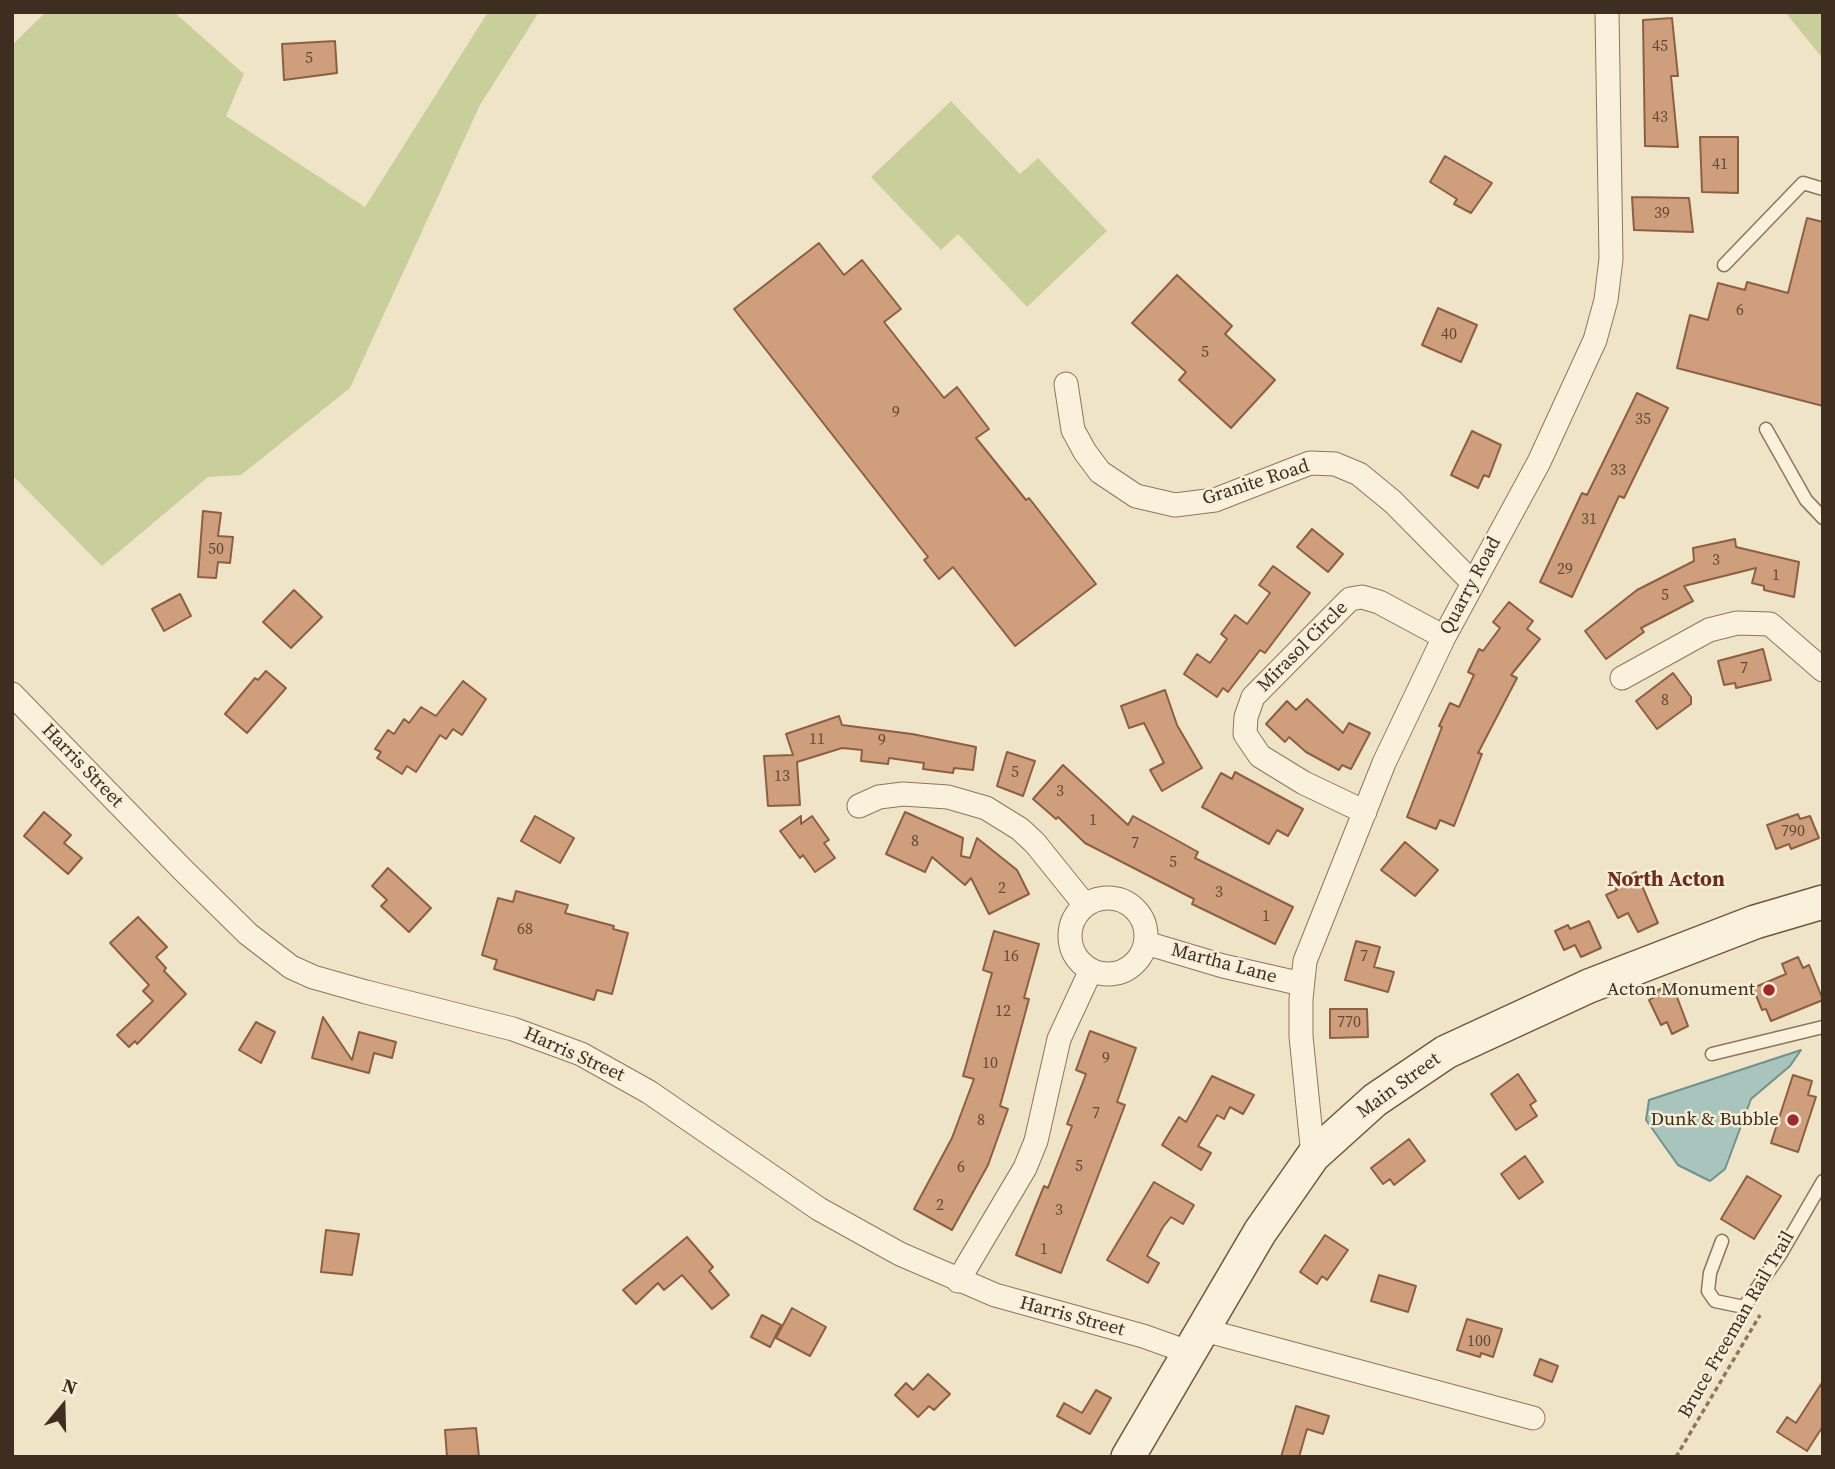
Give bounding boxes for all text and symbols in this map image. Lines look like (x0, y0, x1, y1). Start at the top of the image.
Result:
house number: 45 (1652, 37, 1668, 57)
house number: 5 (305, 49, 313, 69)
house number: 43 (1652, 108, 1668, 128)
house number: 41 (1712, 155, 1728, 175)
house number: 39 (1654, 204, 1670, 224)
house number: 6 (1736, 301, 1744, 321)
house number: 40 (1441, 325, 1457, 345)
house number: 5 (1201, 343, 1209, 363)
house number: 9 (892, 403, 900, 423)
house number: 35 (1635, 410, 1651, 430)
street label: Granite Road (1200, 455, 1312, 511)
house number: 33 (1610, 461, 1626, 481)
house number: 31 (1581, 510, 1597, 530)
street label: Quarry Road (1436, 533, 1506, 639)
house number: 50 (208, 540, 224, 560)
house number: 3 (1712, 551, 1720, 571)
house number: 29 (1557, 560, 1573, 580)
house number: 1 (1772, 566, 1780, 586)
house number: 5 (1661, 586, 1669, 606)
street label: Mirasol Circle (1253, 597, 1353, 697)
house number: 7 (1740, 659, 1748, 679)
house number: 8 (1661, 691, 1669, 711)
street label: Harris Street (36, 719, 128, 813)
house number: 11 (809, 730, 825, 750)
house number: 9 (878, 731, 886, 751)
house number: 5 (1011, 763, 1019, 783)
house number: 13 (774, 767, 790, 787)
house number: 3 (1056, 782, 1064, 802)
house number: 1 (1089, 811, 1097, 831)
house number: 790 (1781, 822, 1805, 842)
house number: 8 (911, 832, 919, 852)
house number: 7 (1131, 834, 1139, 854)
house number: 5 (1169, 853, 1177, 873)
district label: North Acton (1607, 868, 1725, 894)
house number: 2 (998, 879, 1006, 899)
house number: 3 (1215, 883, 1223, 903)
house number: 1 (1262, 907, 1270, 927)
house number: 68 (517, 920, 533, 940)
street label: Martha Lane (1169, 939, 1279, 989)
house number: 16 (1003, 947, 1019, 967)
house number: 7 (1360, 947, 1368, 967)
place label: Acton Monument (1607, 979, 1755, 1001)
marker: Acton Monument (1761, 982, 1777, 998)
house number: 12 (995, 1002, 1011, 1022)
house number: 770 (1337, 1013, 1361, 1033)
street label: Harris Street (520, 1023, 628, 1087)
street label: Main Street (1353, 1048, 1445, 1124)
house number: 9 (1102, 1049, 1110, 1069)
house number: 10 (982, 1054, 998, 1074)
house number: 7 (1092, 1104, 1100, 1124)
place label: Dunk & Bubble (1650, 1109, 1779, 1131)
house number: 8 (977, 1111, 985, 1131)
marker: Dunk & Bubble (1785, 1112, 1801, 1128)
house number: 5 (1075, 1157, 1083, 1177)
house number: 6 (957, 1158, 965, 1178)
house number: 2 (936, 1196, 944, 1216)
house number: 3 (1055, 1201, 1063, 1221)
street label: Bruce Freeman Rail Trail (1674, 1227, 1800, 1423)
house number: 1 (1040, 1240, 1048, 1260)
street label: Harris Street (1017, 1292, 1127, 1342)
house number: 100 (1467, 1332, 1491, 1352)
north arrow (28, 1371, 98, 1441)
text: N (59, 1372, 81, 1401)

